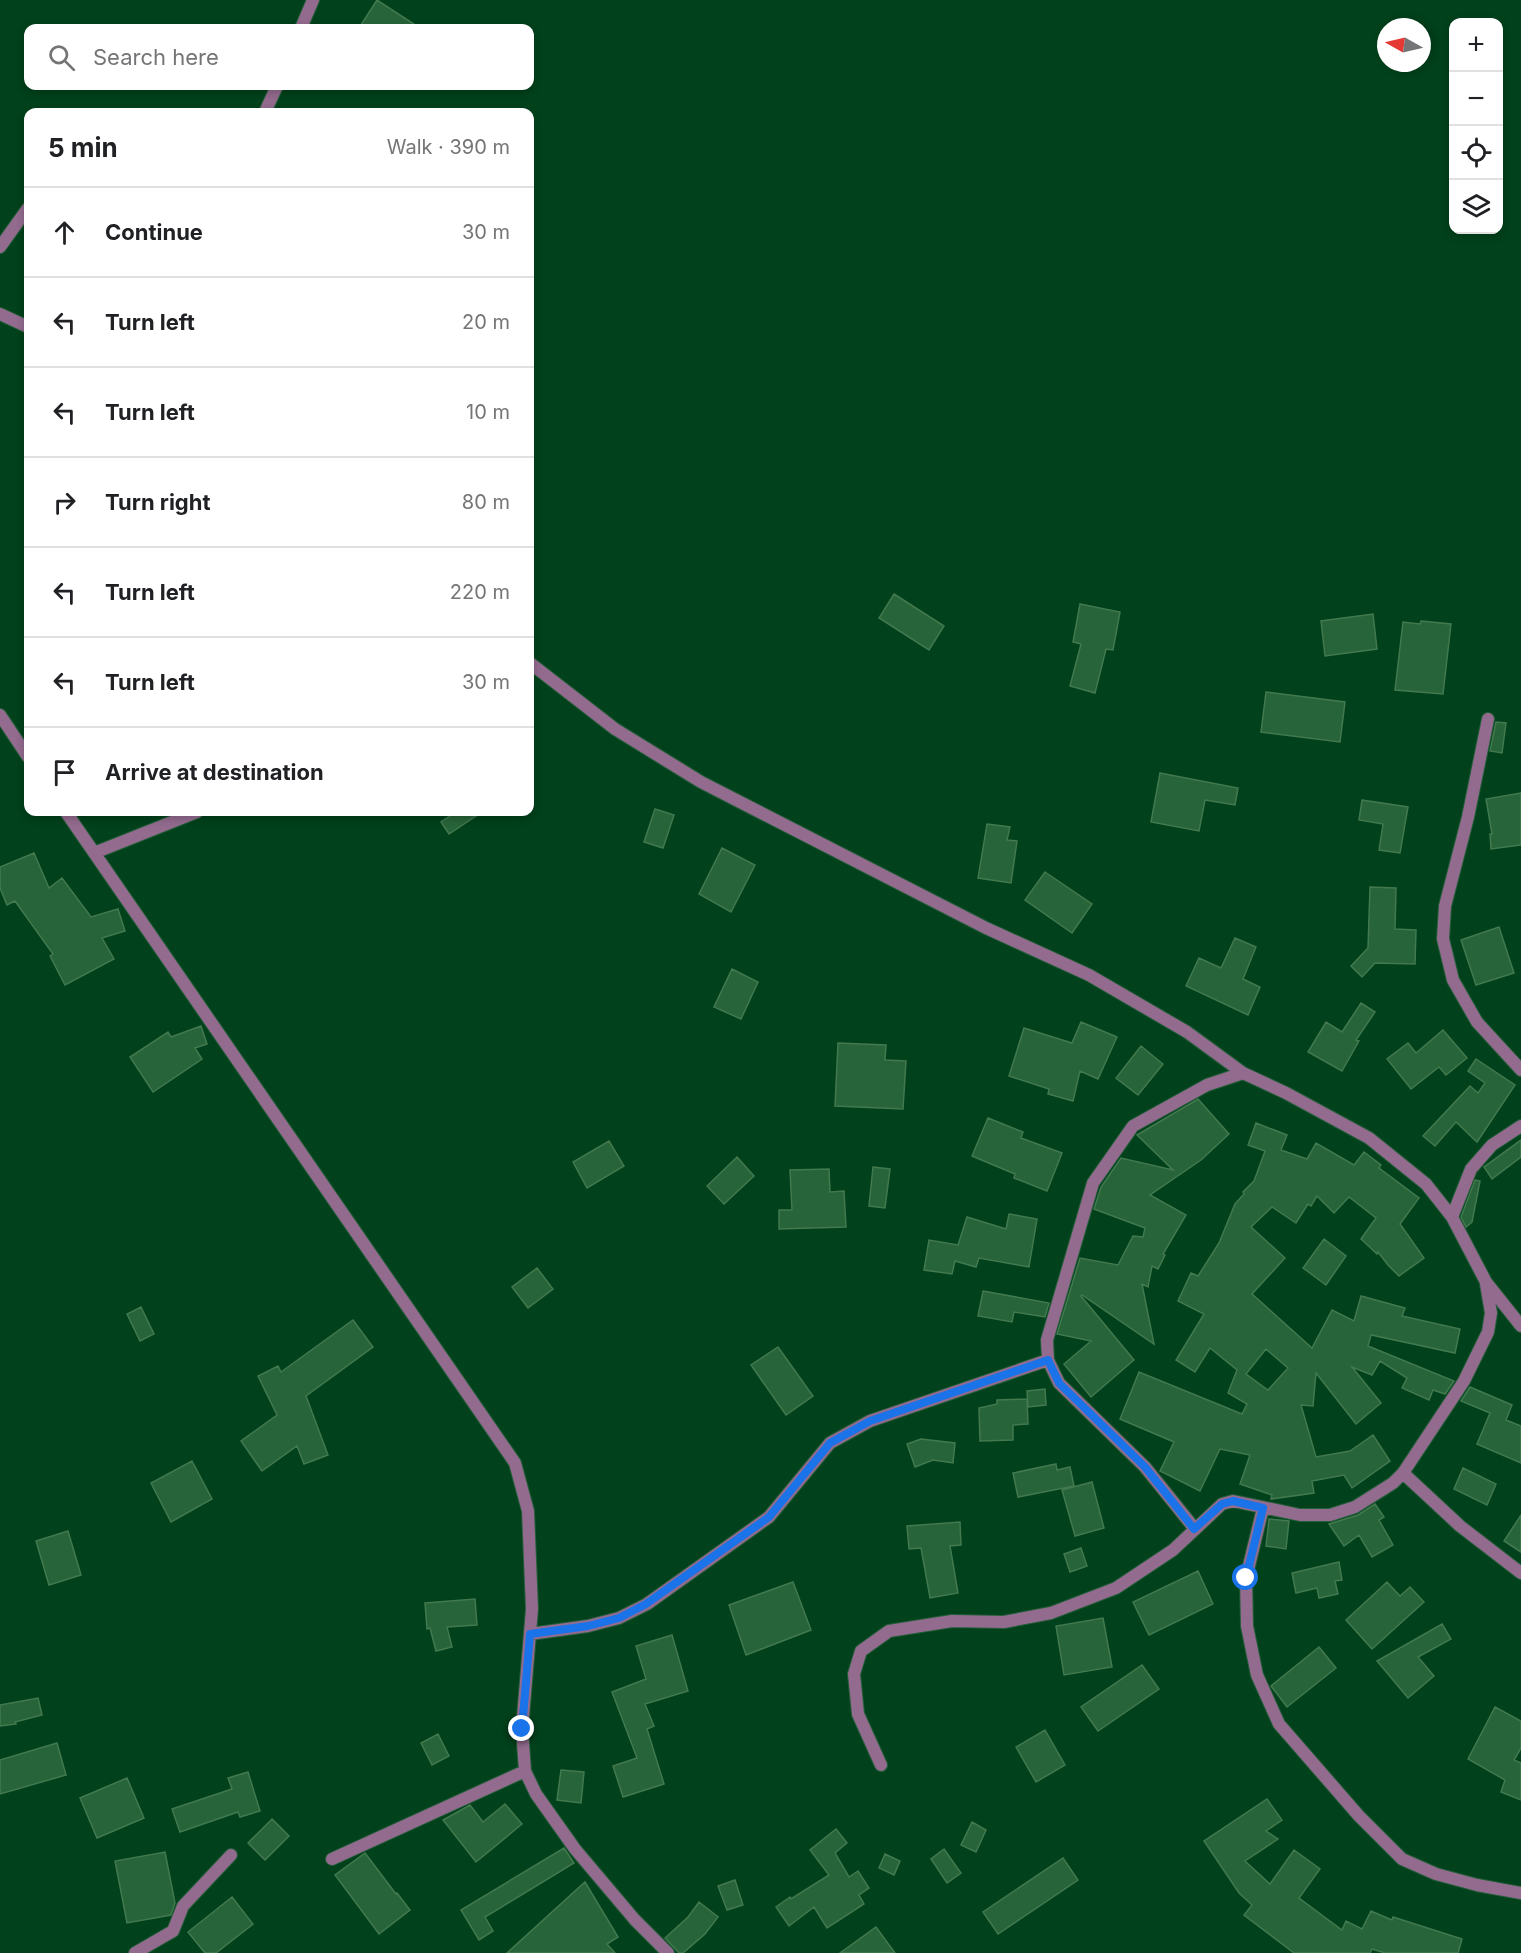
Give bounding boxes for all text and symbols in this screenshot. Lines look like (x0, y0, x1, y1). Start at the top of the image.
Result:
north arrow (1377, 18, 1431, 72)
map controls (1449, 18, 1503, 234)
button: + (1449, 18, 1503, 72)
search box (24, 24, 534, 90)
icon: search (45, 41, 78, 74)
text: Search here (93, 44, 219, 70)
button: − (1449, 72, 1503, 126)
button: locate (1449, 126, 1503, 180)
text: 5 min (48, 132, 118, 163)
text: Walk · 390 m (387, 135, 510, 159)
button: layers (1449, 180, 1503, 234)
icon: ahead (48, 216, 81, 249)
text: Continue (105, 219, 203, 245)
text: 30 m (462, 220, 510, 244)
icon: left (48, 306, 81, 339)
text: Turn left (105, 309, 195, 335)
text: 20 m (462, 310, 510, 334)
icon: left (48, 396, 81, 429)
text: Turn left (105, 399, 195, 425)
text: 10 m (466, 400, 510, 424)
icon: right (48, 486, 81, 519)
text: Turn right (105, 489, 211, 515)
text: 80 m (462, 490, 510, 514)
icon: left (48, 576, 81, 609)
text: Turn left (105, 579, 195, 605)
text: 220 m (450, 580, 510, 604)
icon: left (48, 666, 81, 699)
text: Turn left (105, 669, 195, 695)
text: 30 m (462, 670, 510, 694)
icon: arrive (48, 756, 81, 789)
text: Arrive at destination (105, 759, 324, 785)
route start (1232, 1564, 1258, 1590)
route end (508, 1715, 534, 1741)

